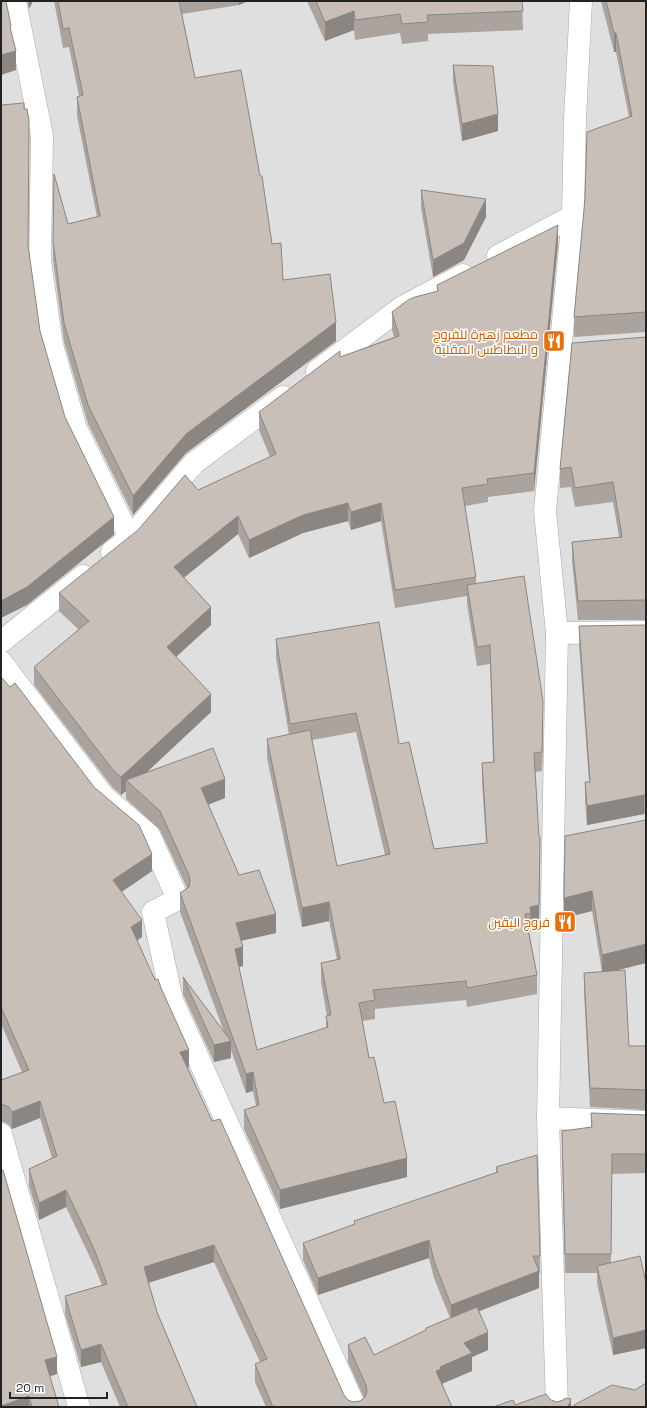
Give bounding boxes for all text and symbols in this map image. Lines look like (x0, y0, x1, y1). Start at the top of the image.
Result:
place label: مطعم زهيرة للفروج و البطاطس المقلية (433, 326, 538, 358)
restaurant icon: مطعم زهيرة للفروج و البطاطس المقلية (541, 328, 567, 354)
restaurant icon: فروج اليقين (552, 909, 578, 935)
place label: فروج اليقين (488, 914, 550, 931)
scale bar (10, 1374, 107, 1400)
text: 20 m (16, 1380, 44, 1396)

